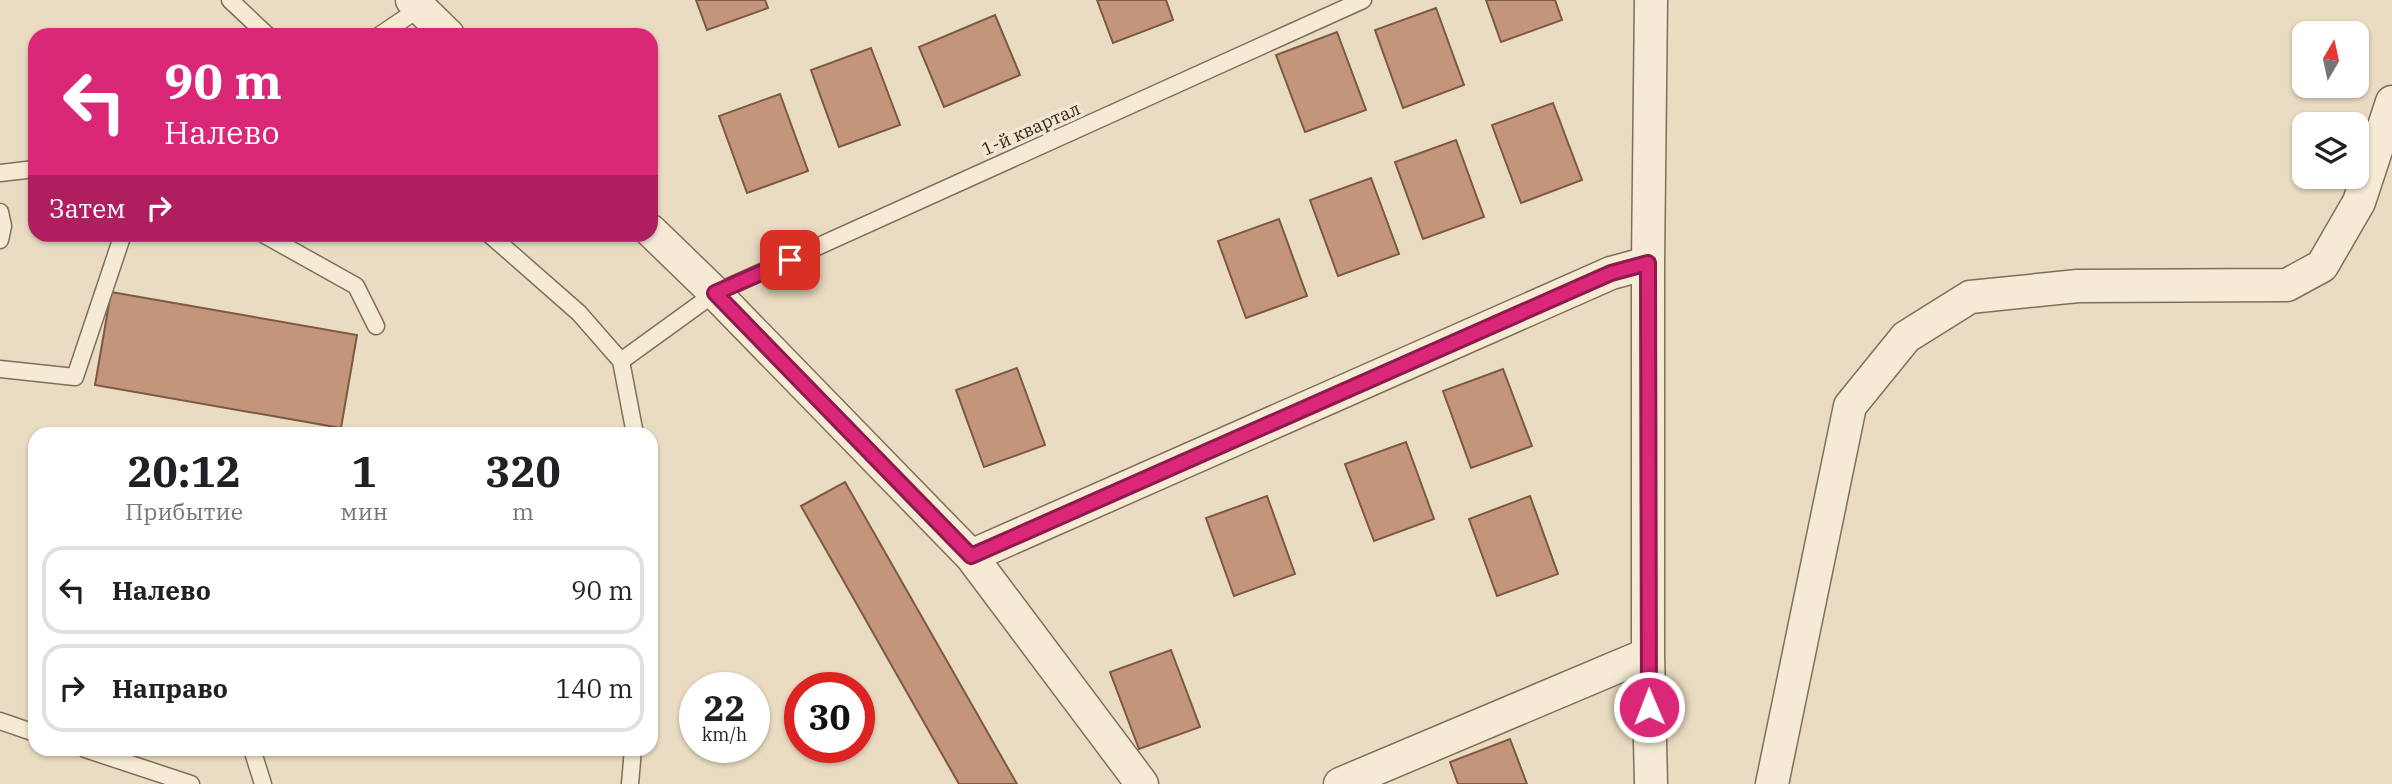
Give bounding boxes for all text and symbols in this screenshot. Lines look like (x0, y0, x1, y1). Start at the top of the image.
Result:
north arrow (2292, 21, 2370, 98)
map controls (2292, 21, 2369, 189)
text: 90 m (164, 49, 282, 112)
icon: left (49, 56, 140, 147)
street label: 1-й квартал (978, 97, 1084, 161)
text: Налево (164, 111, 280, 153)
button: layers (2292, 112, 2369, 189)
icon: right (140, 189, 178, 227)
text: Затем (49, 191, 126, 225)
pin (760, 230, 820, 290)
icon: arrive (771, 241, 809, 279)
text: 20:12 (127, 444, 241, 499)
text: 1 (352, 444, 377, 499)
text: 320 (485, 444, 561, 499)
text: Прибытие (125, 496, 243, 526)
text: мин (340, 496, 388, 526)
text: m (512, 496, 534, 526)
icon: left (53, 571, 91, 609)
text: Налево (112, 573, 211, 607)
text: 90 m (571, 573, 633, 607)
icon: right (53, 669, 91, 707)
position arrow (1612, 670, 1686, 744)
text: Направо (112, 671, 228, 705)
text: 140 m (555, 671, 633, 705)
speed limit sign: 30 (784, 672, 875, 763)
text: 22 (703, 685, 746, 731)
text: km/h (702, 723, 747, 746)

